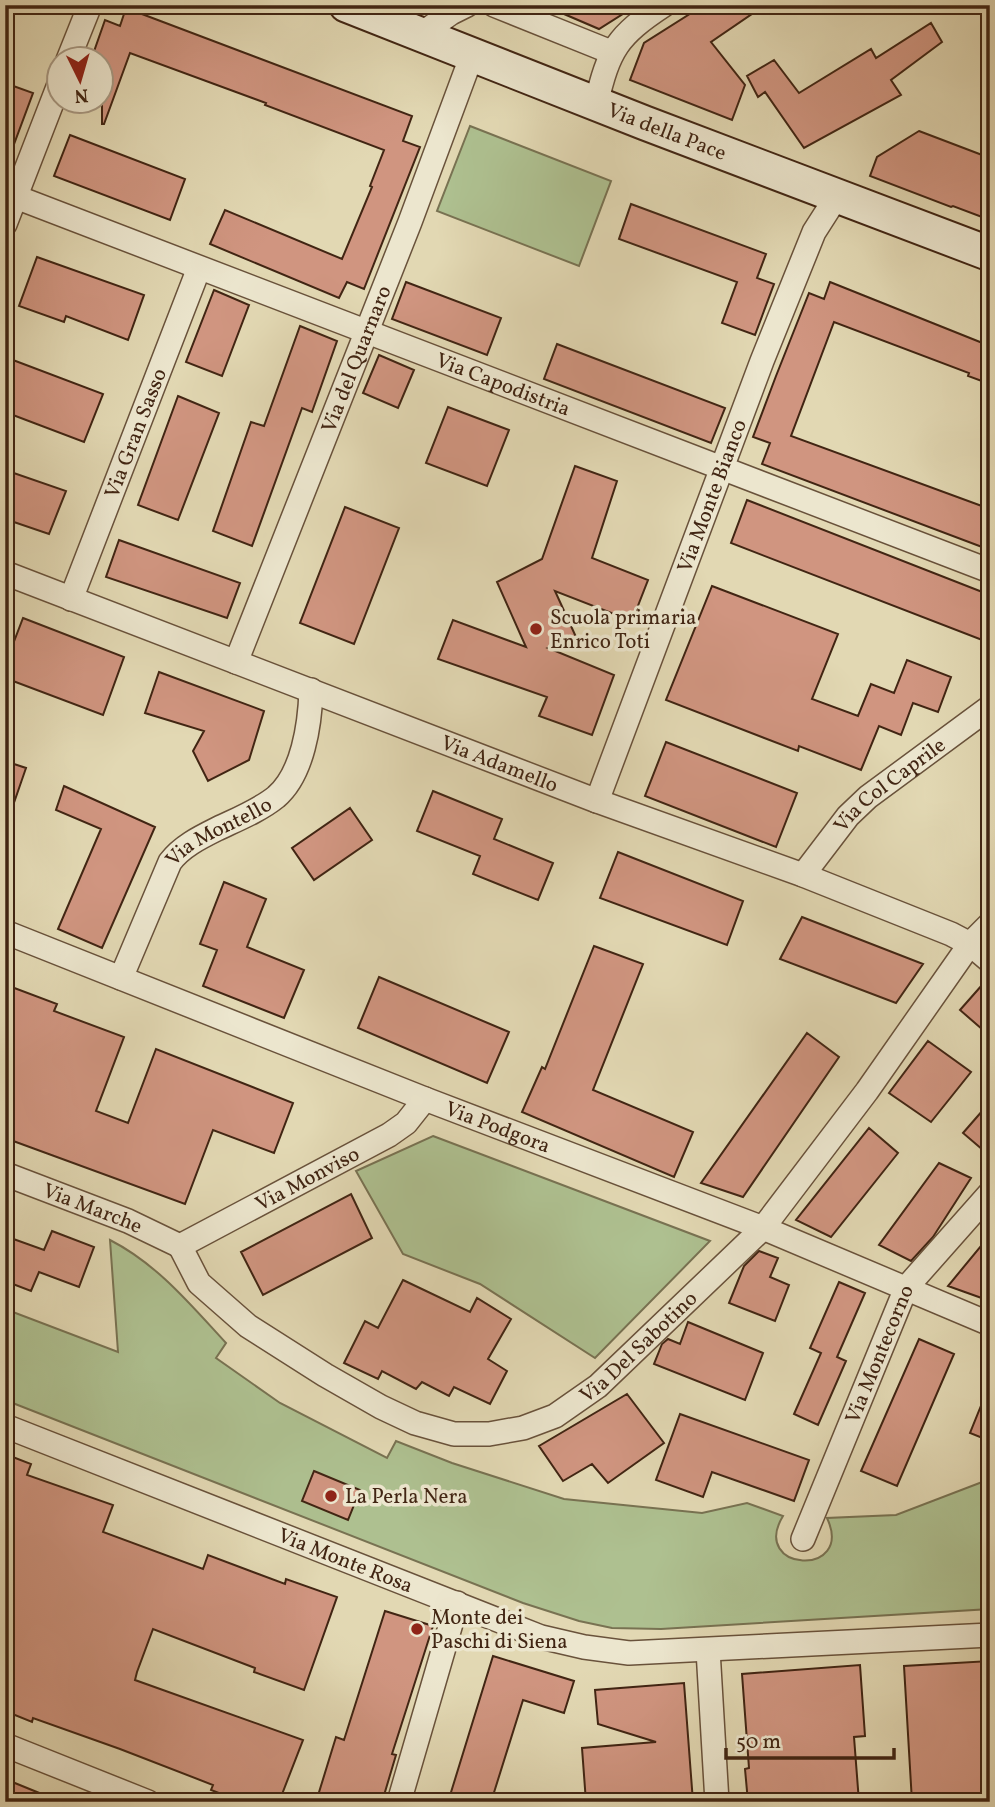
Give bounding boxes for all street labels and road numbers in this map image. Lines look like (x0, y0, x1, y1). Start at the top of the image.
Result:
street label: Via della Pace (603, 97, 730, 169)
street label: Via del Quarnaro (315, 281, 399, 437)
street label: Via Capodistria (431, 347, 574, 424)
street label: Via Gran Sasso (98, 364, 175, 503)
street label: Via Monte Bianco (671, 416, 755, 577)
street label: Via Adamello (436, 729, 562, 801)
street label: Via Col Caprile (827, 731, 952, 839)
street label: Via Montello (160, 791, 278, 873)
street label: Via Podgora (441, 1095, 554, 1161)
street label: Via Monviso (251, 1140, 365, 1219)
street label: Via Marche (38, 1177, 147, 1242)
street label: Via Montecorno (839, 1281, 922, 1428)
street label: Via Del Sabotino (574, 1285, 705, 1411)
street label: Via Monte Rosa (273, 1522, 417, 1601)

